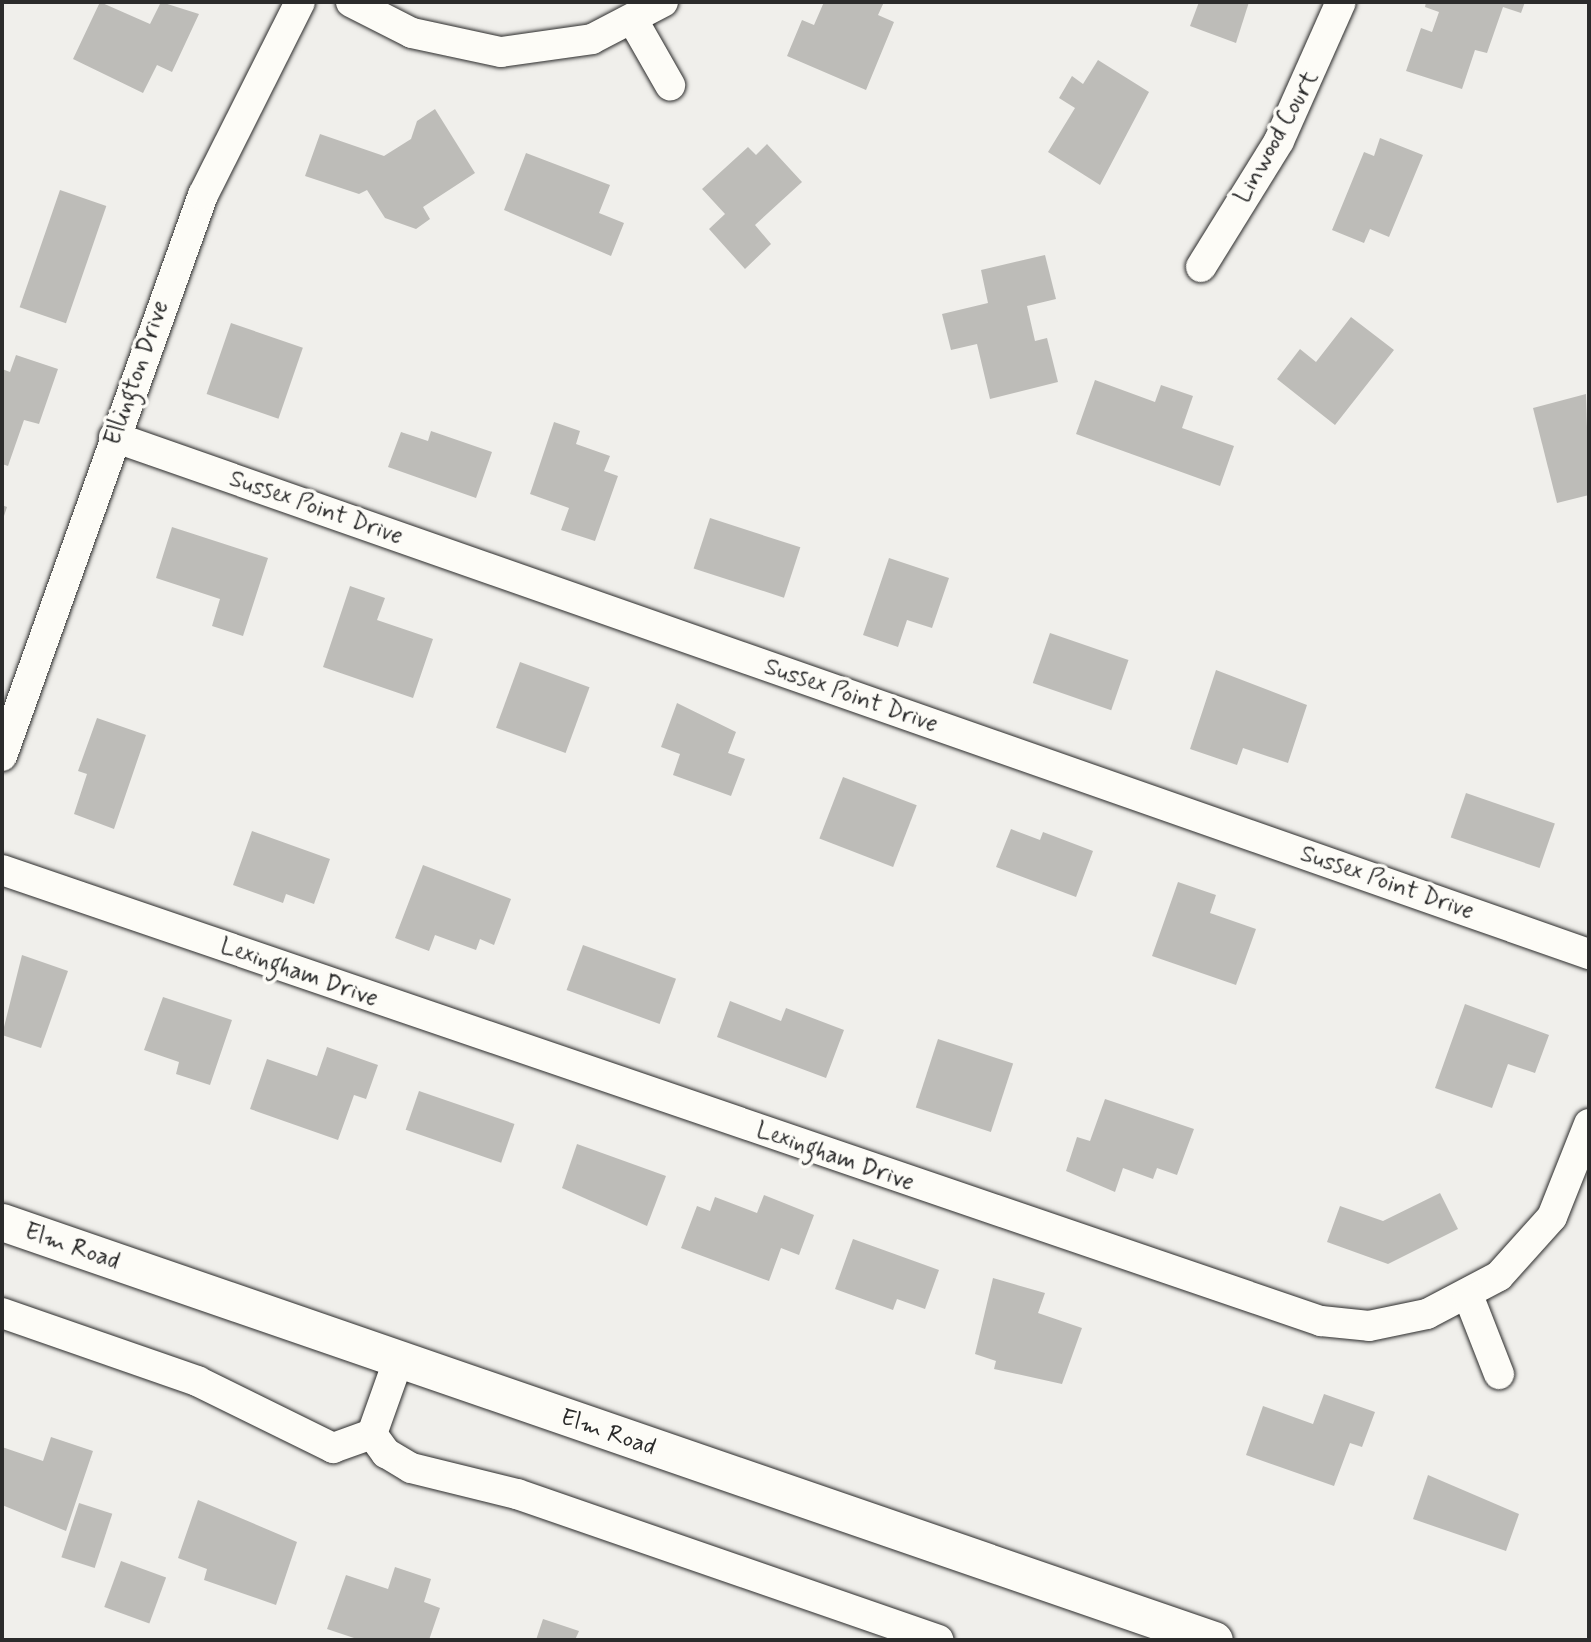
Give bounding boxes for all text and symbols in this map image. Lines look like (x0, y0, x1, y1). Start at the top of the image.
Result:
street label: Linwood Court (1229, 66, 1325, 208)
street label: Ellington Drive (99, 298, 175, 448)
street label: Sussex Point Drive (225, 465, 407, 551)
street label: Sussex Point Drive (760, 653, 942, 739)
street label: Sussex Point Drive (1296, 840, 1478, 926)
street label: Lexingham Drive (217, 933, 381, 1013)
street label: Lexingham Drive (753, 1117, 917, 1197)
street label: Elm Road (21, 1218, 123, 1276)
street label: Elm Road (557, 1404, 659, 1462)

